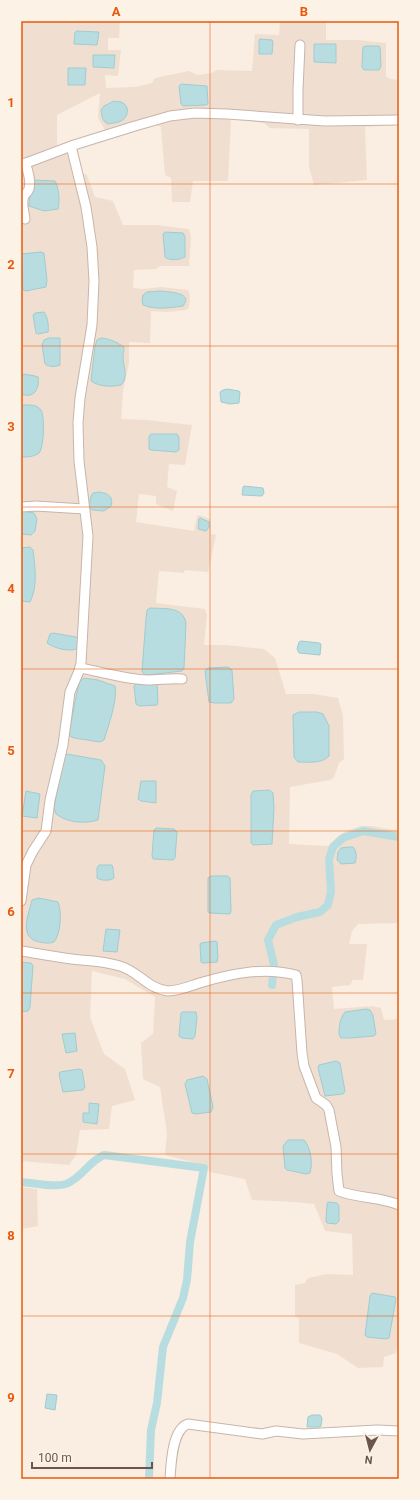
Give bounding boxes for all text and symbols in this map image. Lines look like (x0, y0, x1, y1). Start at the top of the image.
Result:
text: A (112, 4, 121, 19)
text: B (300, 4, 308, 19)
text: 1 (7, 95, 15, 110)
text: 2 (7, 257, 15, 272)
text: 3 (7, 419, 15, 434)
text: 4 (7, 581, 15, 596)
text: 5 (7, 743, 15, 758)
text: 6 (7, 904, 15, 919)
text: 7 (7, 1066, 15, 1081)
text: 8 (7, 1228, 15, 1243)
text: 9 (7, 1390, 15, 1405)
north arrow (350, 1430, 390, 1470)
scale bar (32, 1444, 152, 1470)
text: 100 m (38, 1451, 72, 1465)
text: N (364, 1452, 373, 1466)

